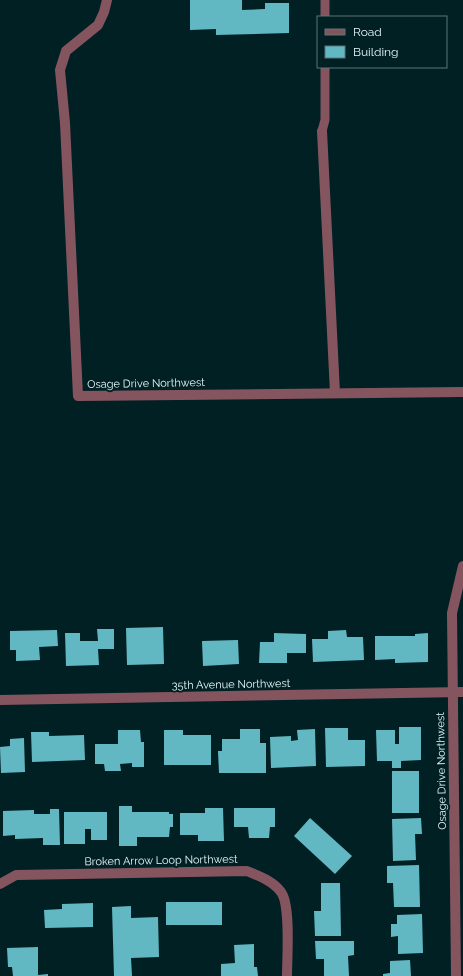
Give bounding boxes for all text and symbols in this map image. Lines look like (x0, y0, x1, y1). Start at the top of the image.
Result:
legend (317, 16, 447, 68)
text: Road (353, 25, 382, 39)
text: Building (353, 45, 399, 59)
street label: Osage Drive Northwest (87, 376, 205, 391)
street label: 35th Avenue Northwest (171, 677, 291, 692)
street label: Osage Drive Northwest (434, 712, 449, 830)
street label: Broken Arrow Loop Northwest (84, 853, 238, 868)

